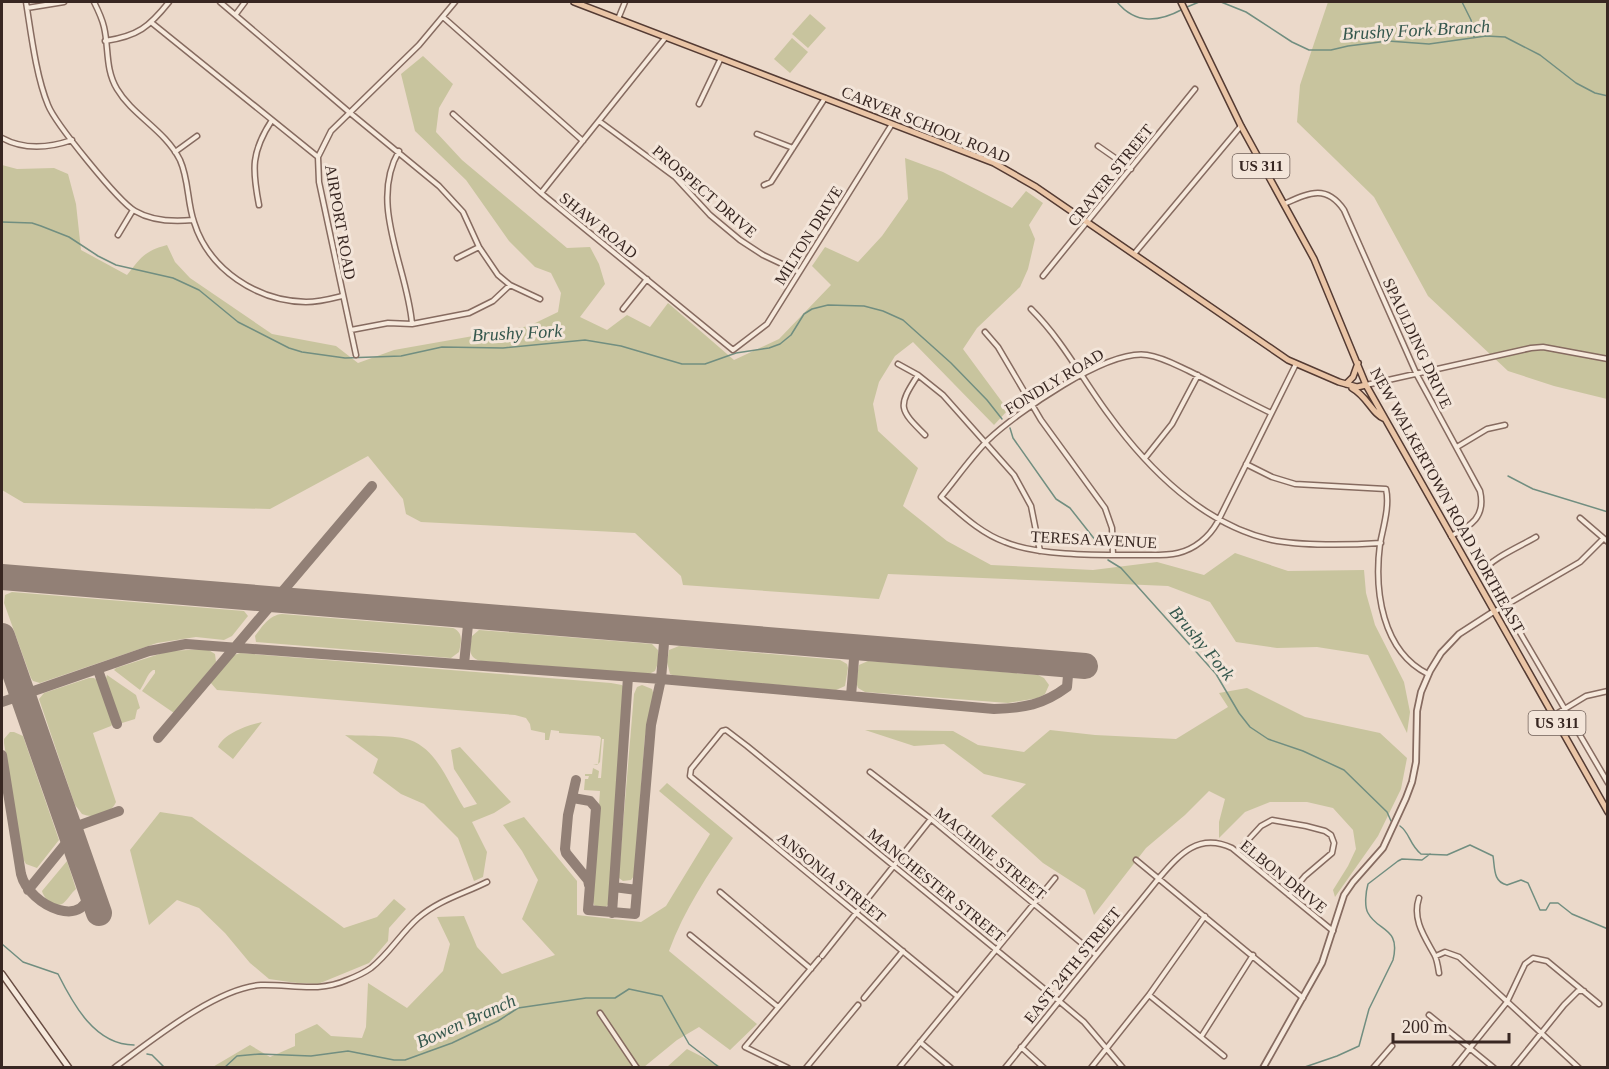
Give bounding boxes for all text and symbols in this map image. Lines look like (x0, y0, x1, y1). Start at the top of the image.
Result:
water label: Brushy Fork Branch (1342, 16, 1490, 44)
street label: CARVER SCHOOL ROAD (839, 83, 1013, 166)
street label: CRAVER STREET (1064, 121, 1157, 229)
street label: PROSPECT DRIVE (649, 142, 760, 241)
road number: US 311 (1232, 154, 1290, 178)
street label: AIRPORT ROAD (322, 163, 359, 281)
street label: MILTON DRIVE (771, 183, 846, 288)
street label: SHAW ROAD (556, 189, 641, 262)
street label: SPAULDING DRIVE (1380, 275, 1455, 411)
water label: Brushy Fork (471, 321, 564, 345)
street label: FONDLY ROAD (1002, 345, 1107, 418)
street label: NEW WALKERTOWN ROAD NORTHEAST (1367, 365, 1528, 636)
street label: TERESA AVENUE (1030, 528, 1158, 551)
water label: Brushy Fork (1165, 602, 1239, 685)
road number: US 311 (1528, 711, 1586, 735)
street label: MACHINE STREET (932, 804, 1050, 903)
street label: MANCHESTER STREET (865, 825, 1009, 946)
street label: ANSONIA STREET (774, 829, 889, 926)
street label: ELBON DRIVE (1237, 836, 1330, 916)
street label: EAST 24TH STREET (1021, 904, 1124, 1027)
water label: Bowen Branch (413, 990, 519, 1052)
scale bar (1393, 1006, 1508, 1044)
text: 200 m (1402, 1017, 1448, 1037)

